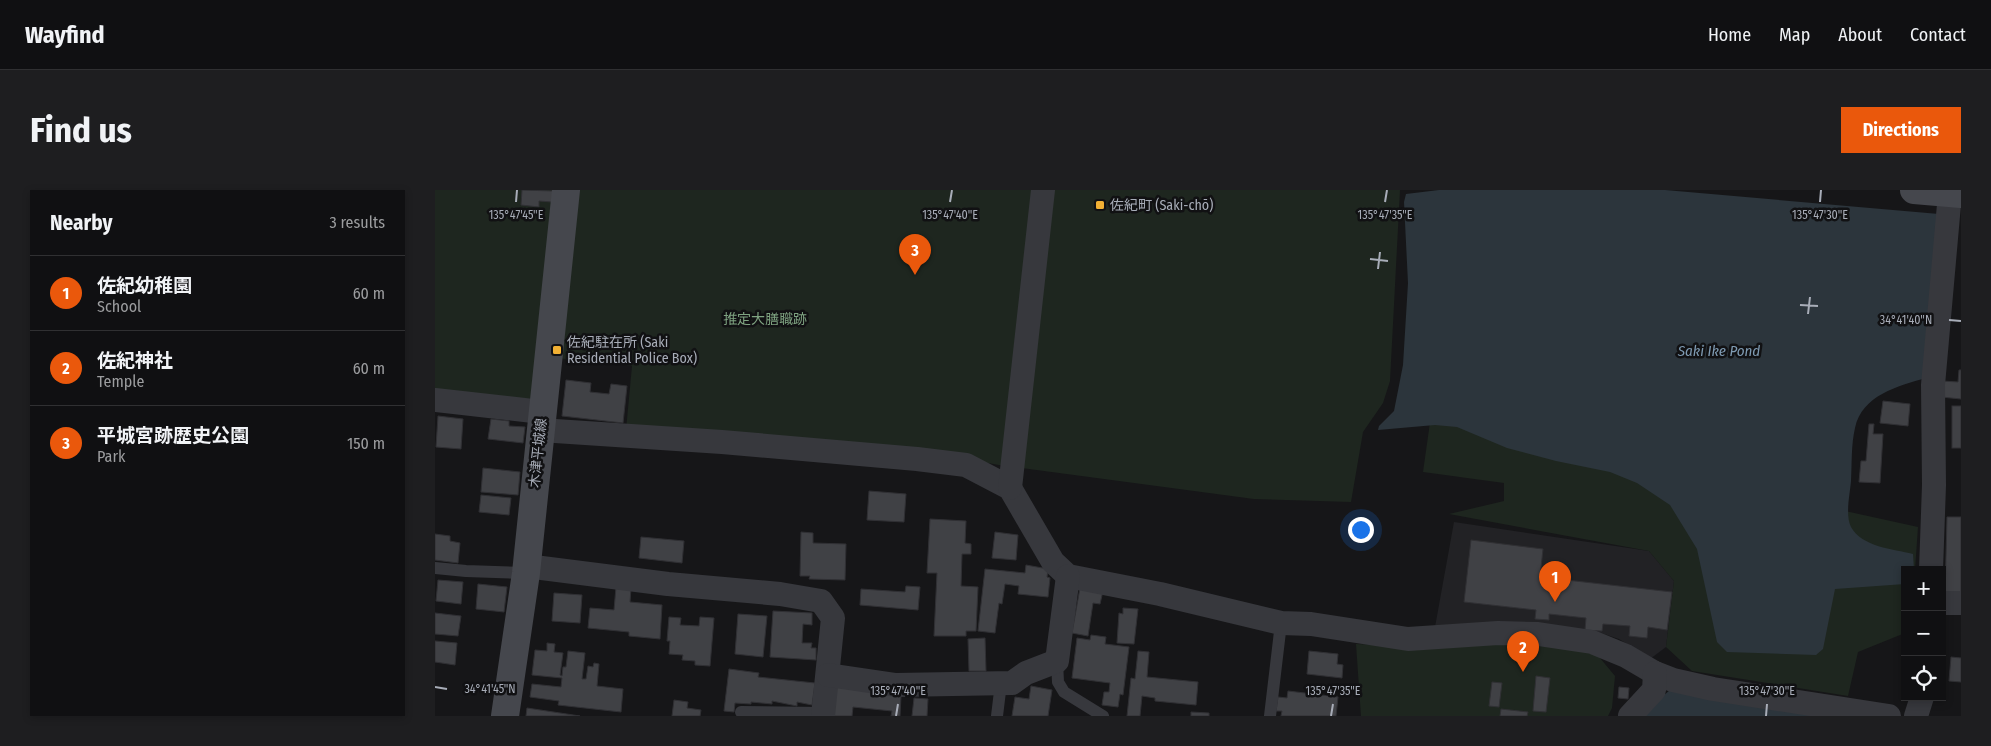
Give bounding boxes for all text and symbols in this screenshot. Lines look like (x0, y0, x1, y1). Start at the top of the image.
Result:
text: Wayfind (25, 21, 105, 49)
text: Home (1708, 24, 1751, 46)
text: Map (1779, 24, 1810, 46)
text: About (1838, 24, 1882, 46)
text: Contact (1910, 24, 1966, 46)
button: Directions (1841, 107, 1961, 153)
text: Find us (30, 109, 132, 151)
place label: 佐紀町 (Saki-chō) (1110, 197, 1213, 214)
marker: 佐紀町 (Saki-chō) (1094, 199, 1106, 211)
text: 135°47'45"E (489, 208, 544, 222)
text: 135°47'40"E (922, 208, 978, 222)
text: 135°47'35"E (1358, 208, 1413, 222)
text: 135°47'30"E (1792, 208, 1848, 222)
text: Nearby (50, 210, 112, 236)
text: 3 results (329, 213, 385, 232)
pin: 3 (899, 234, 931, 275)
text: 佐紀幼稚園 (97, 274, 192, 297)
text: 1 (63, 284, 69, 303)
text: 60 m (353, 284, 385, 303)
text: School (97, 297, 141, 316)
park label: 推定大膳職跡 (723, 311, 807, 328)
text: 34°41'40"N (1880, 313, 1932, 327)
place label: 佐紀駐在所 (Saki Residential Police Box) (567, 334, 697, 367)
water label: Saki Ike Pond (1677, 342, 1760, 360)
marker: 佐紀駐在所 (Saki Residential Police Box) (551, 344, 563, 356)
text: 佐紀神社 (97, 349, 173, 372)
text: 2 (62, 359, 70, 378)
text: 60 m (353, 359, 385, 378)
text: Temple (97, 372, 144, 391)
street label: 木津平城線 (526, 417, 550, 489)
text: 平城宮跡歴史公園 (97, 424, 249, 447)
text: 3 (62, 434, 70, 453)
text: 150 m (347, 434, 385, 453)
text: Park (97, 447, 125, 466)
your location (1348, 517, 1374, 543)
pin: 1 (1539, 561, 1571, 602)
map controls (1901, 566, 1946, 701)
button: + (1901, 566, 1946, 611)
button: − (1901, 611, 1946, 656)
pin: 2 (1507, 631, 1539, 672)
button: locate (1901, 656, 1946, 701)
text: 34°41'45"N (464, 682, 516, 696)
text: 135°47'40"E (870, 684, 926, 698)
text: 135°47'35"E (1306, 684, 1361, 698)
text: 135°47'30"E (1739, 684, 1795, 698)

